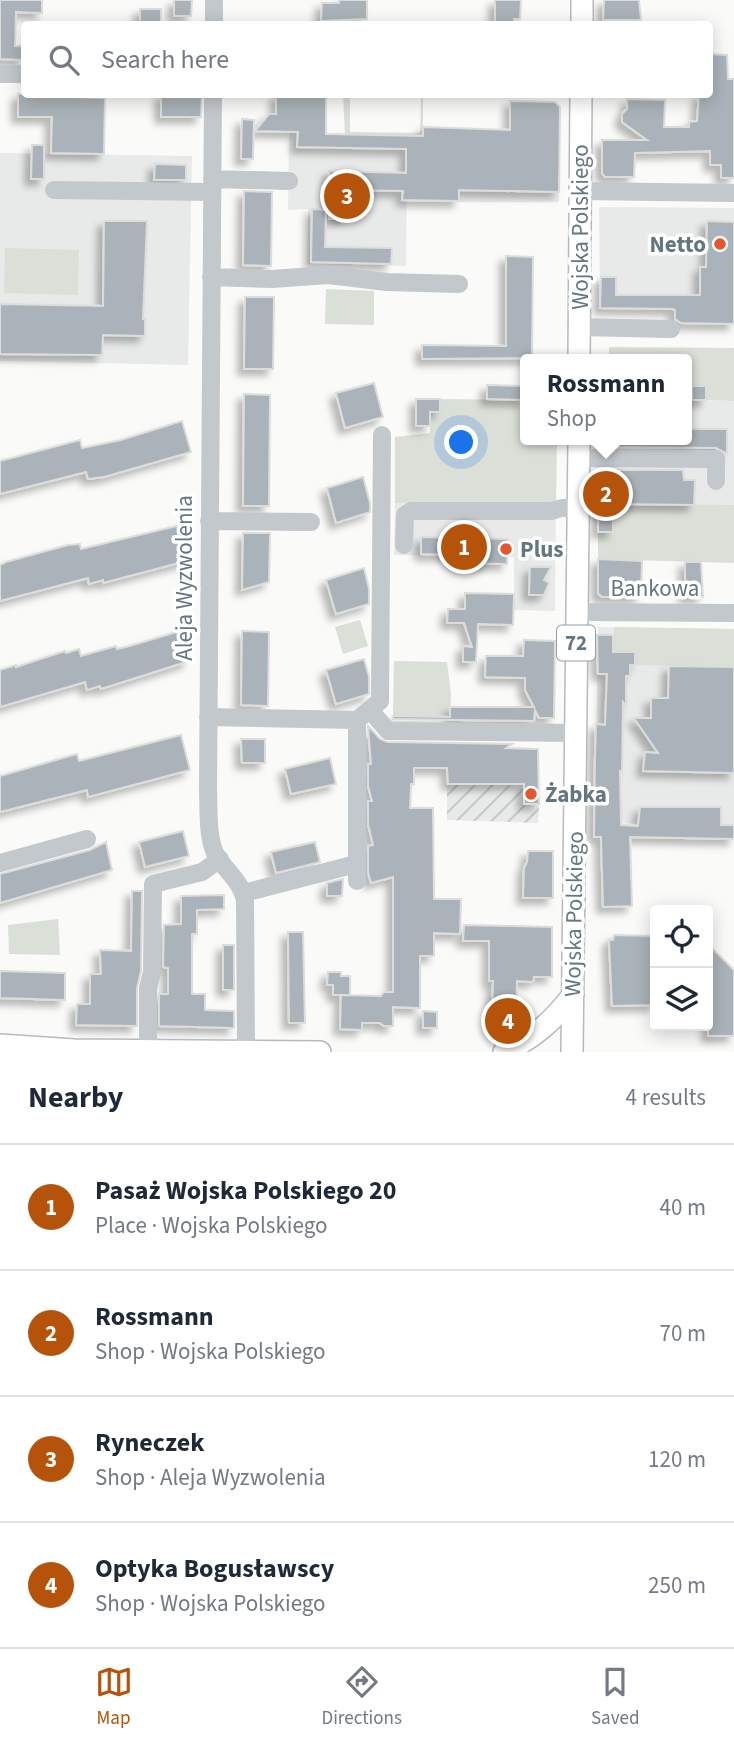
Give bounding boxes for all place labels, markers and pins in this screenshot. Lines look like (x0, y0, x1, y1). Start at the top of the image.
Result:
pin: 3 (324, 170, 370, 222)
place label: Netto (650, 228, 706, 261)
marker: Netto (712, 236, 728, 252)
pin: 2 (583, 468, 629, 520)
pin: 1 (441, 521, 487, 573)
place label: Plus (520, 533, 564, 566)
marker: Plus (498, 541, 514, 557)
place label: Żabka (545, 778, 607, 811)
marker: Żabka (523, 786, 539, 802)
pin: 4 (485, 995, 531, 1047)

